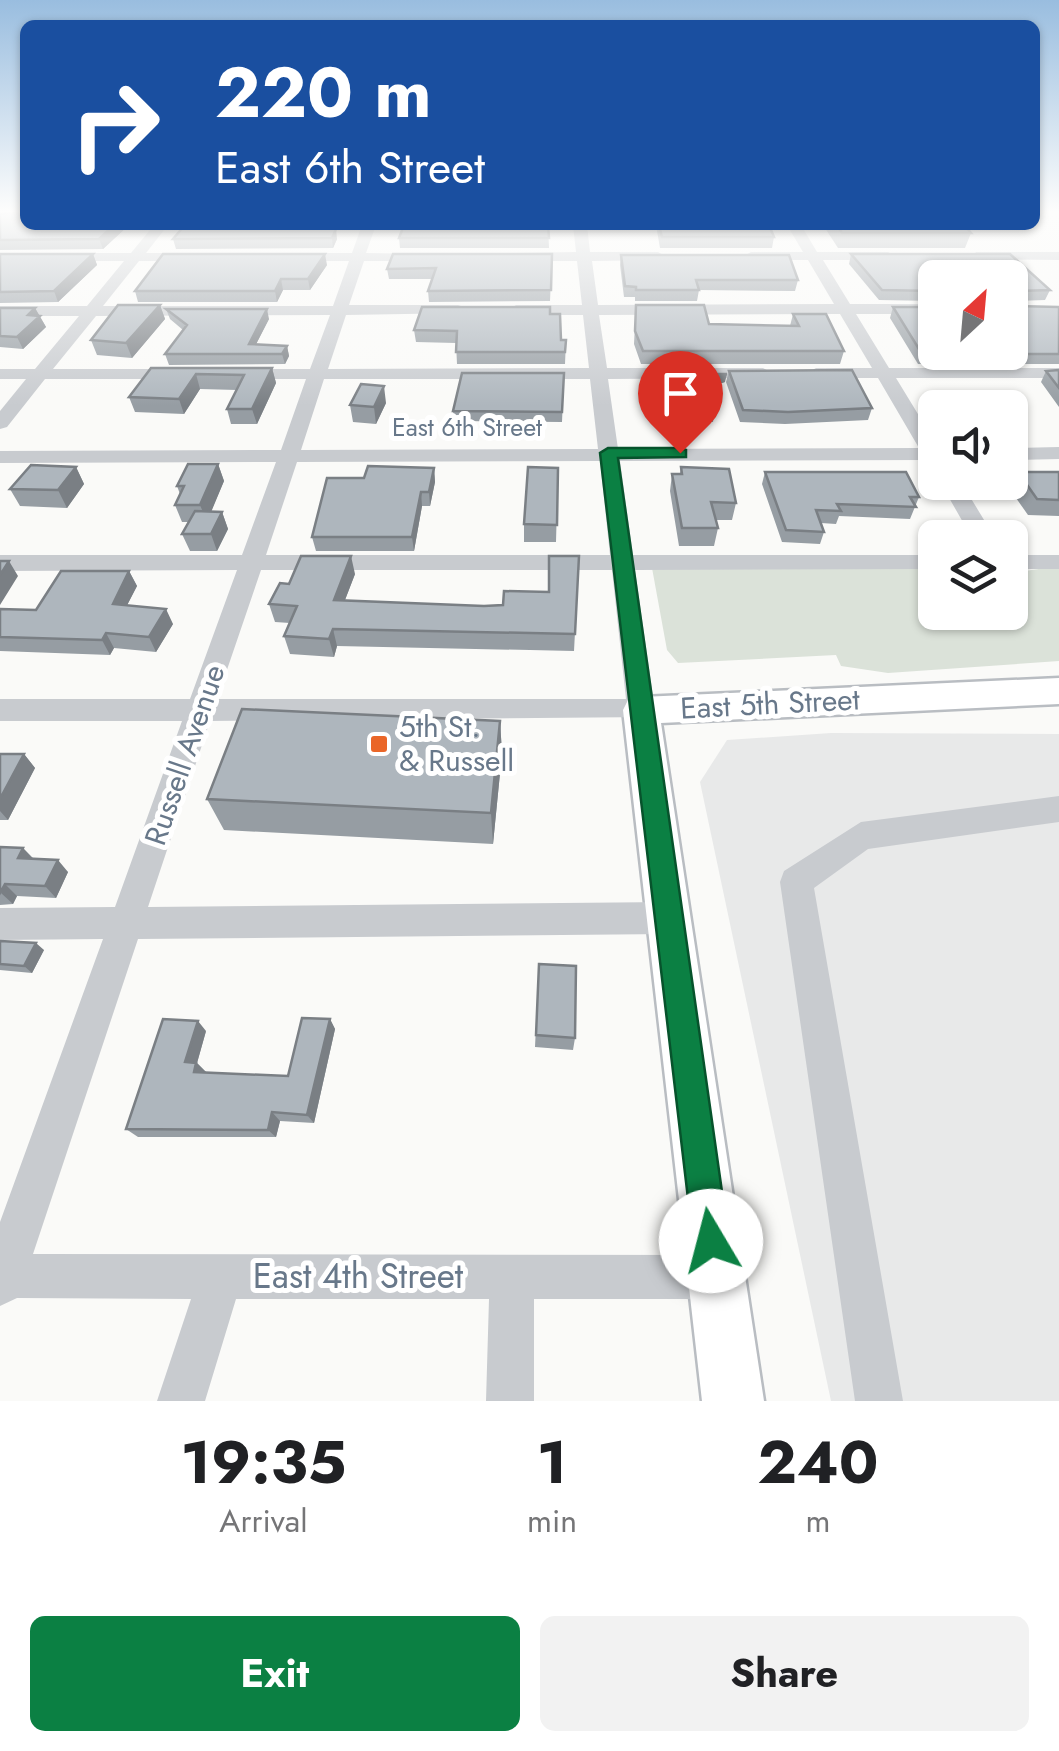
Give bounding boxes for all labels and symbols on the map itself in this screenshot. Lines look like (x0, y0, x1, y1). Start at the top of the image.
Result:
north arrow (918, 260, 1028, 370)
pin (638, 351, 723, 454)
street label: East 6th Street (392, 409, 542, 445)
street label: Russell Avenue (134, 659, 236, 851)
street label: East 5th Street (679, 677, 862, 730)
place label: 5th St. & Russell (399, 705, 514, 782)
marker: 5th St. & Russell (368, 733, 390, 755)
position arrow (659, 1189, 763, 1293)
street label: East 4th Street (253, 1251, 464, 1301)

